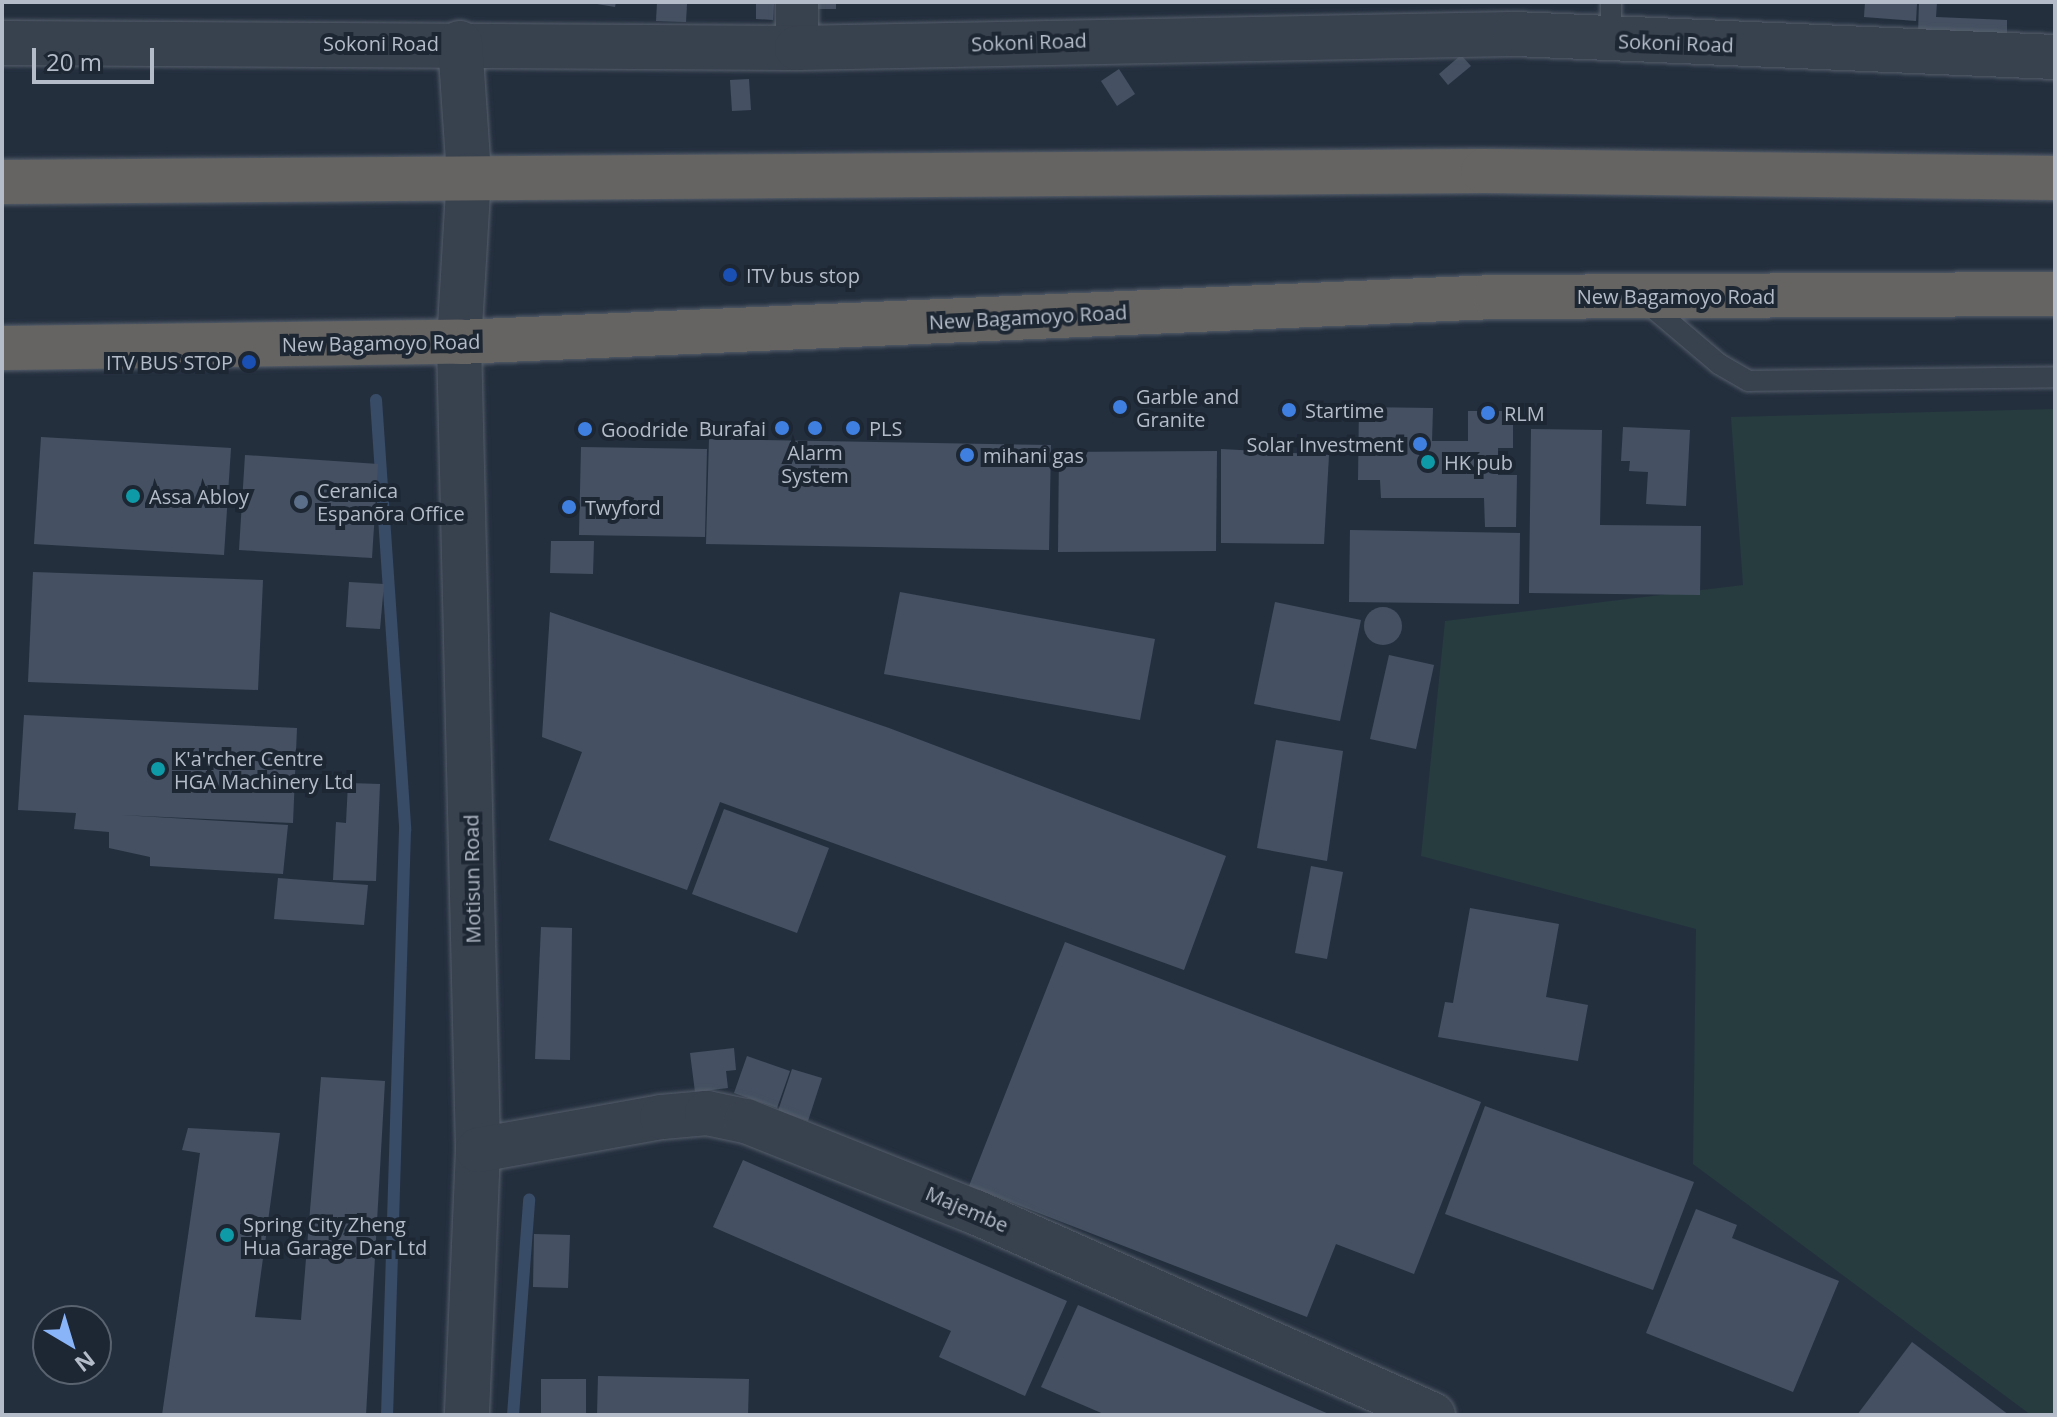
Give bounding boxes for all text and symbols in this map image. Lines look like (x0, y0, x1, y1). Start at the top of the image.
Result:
street label: Sokoni Road (971, 28, 1087, 56)
street label: Sokoni Road (1618, 29, 1734, 57)
street label: Sokoni Road (323, 31, 439, 55)
scale bar (36, 32, 158, 82)
text: 20 m (46, 45, 102, 78)
place label: ITV bus stop (746, 263, 860, 287)
marker: ITV bus stop (721, 266, 739, 284)
street label: New Bagamoyo Road (1577, 284, 1775, 308)
street label: New Bagamoyo Road (928, 300, 1128, 334)
street label: New Bagamoyo Road (282, 329, 480, 357)
place label: ITV BUS STOP (106, 350, 233, 374)
marker: ITV BUS STOP (240, 353, 258, 371)
place label: Garble and Granite (1136, 384, 1239, 431)
marker: Garble and Granite (1111, 398, 1129, 416)
place label: Startime (1305, 398, 1384, 422)
marker: Startime (1280, 401, 1298, 419)
place label: RLM (1504, 401, 1545, 425)
marker: RLM (1479, 404, 1497, 422)
place label: Burafai (699, 416, 766, 440)
place label: PLS (869, 416, 902, 440)
place label: Goodride (601, 417, 689, 441)
marker: Burafai (773, 419, 791, 437)
marker: Alarm System (806, 419, 824, 437)
marker: PLS (844, 419, 862, 437)
marker: Goodride (576, 420, 594, 438)
place label: Solar Investment (1247, 432, 1404, 456)
marker: Solar Investment (1411, 435, 1429, 453)
place label: Alarm System (781, 440, 849, 487)
place label: mihani gas (983, 443, 1084, 467)
marker: mihani gas (958, 446, 976, 464)
place label: HK pub (1444, 450, 1513, 474)
marker: HK pub (1419, 453, 1437, 471)
place label: Ceranica Espanõra Office (317, 478, 465, 525)
place label: Assa Abloy (149, 484, 249, 508)
marker: Assa Abloy (124, 487, 142, 505)
marker: Ceranica Espanõra Office (292, 493, 310, 511)
place label: Twyford (585, 495, 661, 519)
marker: Twyford (560, 498, 578, 516)
place label: K'a'rcher Centre HGA Machinery Ltd (174, 746, 354, 793)
marker: K'a'rcher Centre HGA Machinery Ltd (149, 760, 167, 778)
street label: Motisun Road (459, 814, 485, 944)
street label: Majembe (922, 1181, 1012, 1237)
place label: Spring City Zheng Hua Garage Dar Ltd (243, 1212, 427, 1259)
marker: Spring City Zheng Hua Garage Dar Ltd (218, 1226, 236, 1244)
north arrow (32, 1305, 112, 1385)
text: N (69, 1345, 102, 1380)

